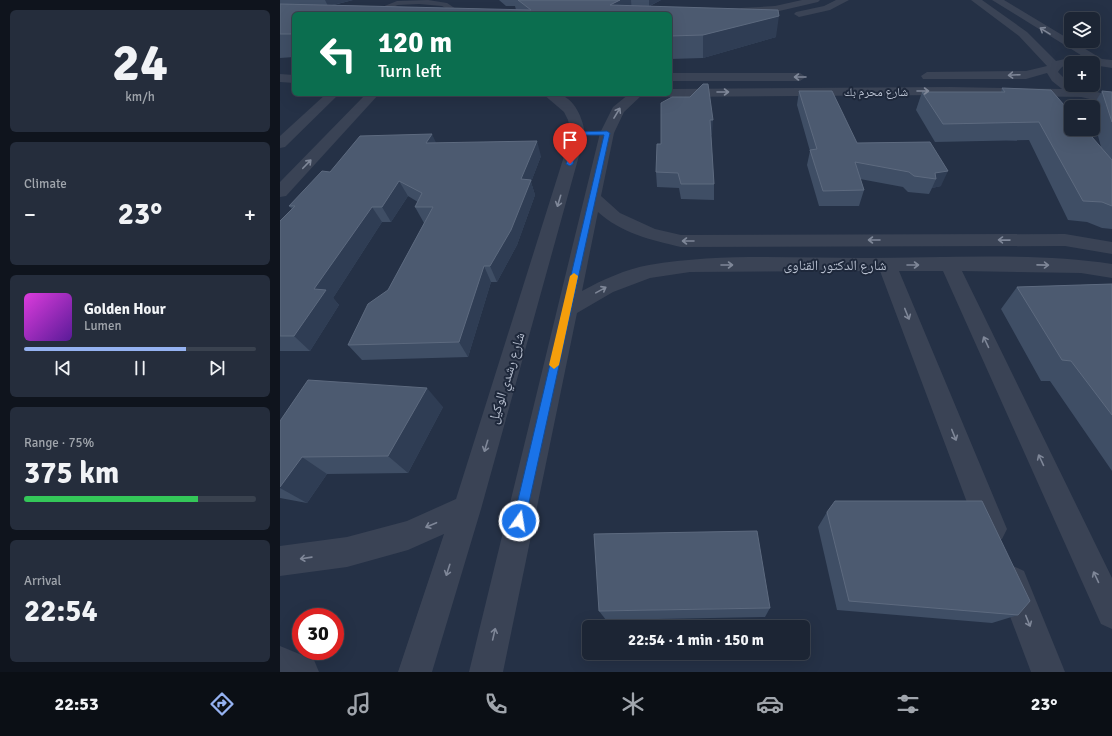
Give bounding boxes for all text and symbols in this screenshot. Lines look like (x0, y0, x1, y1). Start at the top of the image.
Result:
map controls (1064, 12, 1100, 136)
button: layers (1064, 12, 1100, 48)
text: 120 m (378, 26, 452, 60)
one-way arrow (1040, 26, 1051, 35)
icon: left (312, 28, 364, 80)
text: 24 (112, 31, 168, 95)
button: + (1064, 56, 1100, 92)
text: Turn left (378, 60, 441, 82)
one-way arrow (1008, 72, 1021, 79)
one-way arrow (794, 73, 807, 81)
street label: شارع محرم بك (844, 85, 908, 100)
one-way arrow (916, 87, 929, 95)
one-way arrow (716, 88, 729, 96)
text: km/h (125, 89, 155, 105)
button: − (1064, 100, 1100, 136)
one-way arrow (614, 107, 622, 119)
pin (553, 123, 587, 164)
icon: arrive (559, 129, 581, 151)
one-way arrow (302, 159, 312, 169)
text: Climate (24, 176, 67, 192)
one-way arrow (555, 194, 562, 207)
text: 23° (118, 196, 162, 233)
text: − (24, 201, 36, 228)
text: + (244, 201, 256, 228)
one-way arrow (868, 236, 881, 244)
one-way arrow (998, 236, 1011, 244)
one-way arrow (682, 237, 695, 245)
street label: شارع الدكتور القناوى (783, 257, 887, 275)
one-way arrow (720, 261, 733, 269)
one-way arrow (906, 261, 919, 269)
one-way arrow (1036, 261, 1049, 269)
one-way arrow (594, 285, 606, 293)
text: Golden Hour (84, 300, 166, 318)
one-way arrow (903, 307, 911, 319)
text: Lumen (84, 318, 122, 334)
street label: شارع رشدي الوكيل (485, 330, 531, 427)
one-way arrow (982, 336, 989, 348)
icon: previous (52, 357, 74, 379)
icon: pause (129, 357, 151, 379)
icon: next (206, 357, 228, 379)
one-way arrow (951, 428, 959, 440)
text: Range · 75% (24, 435, 94, 451)
one-way arrow (482, 439, 489, 452)
one-way arrow (1037, 454, 1044, 466)
text: 375 km (24, 455, 119, 492)
position arrow (498, 500, 540, 542)
one-way arrow (426, 522, 438, 529)
one-way arrow (300, 554, 313, 562)
one-way arrow (443, 564, 451, 576)
one-way arrow (1092, 572, 1099, 584)
text: Arrival (24, 573, 61, 589)
text: 22:54 (24, 593, 98, 630)
speed limit sign: 30 (292, 608, 344, 660)
one-way arrow (1025, 614, 1032, 626)
one-way arrow (491, 628, 499, 641)
text: 22:54 · 1 min · 150 m (628, 631, 764, 649)
icon: directions (208, 690, 236, 718)
icon: music (345, 690, 373, 718)
icon: phone (482, 690, 510, 718)
icon: climate (619, 690, 647, 718)
icon: car (756, 690, 784, 718)
icon: filters (894, 690, 922, 718)
text: 22:53 (55, 693, 99, 715)
text: 23° (1031, 693, 1057, 715)

